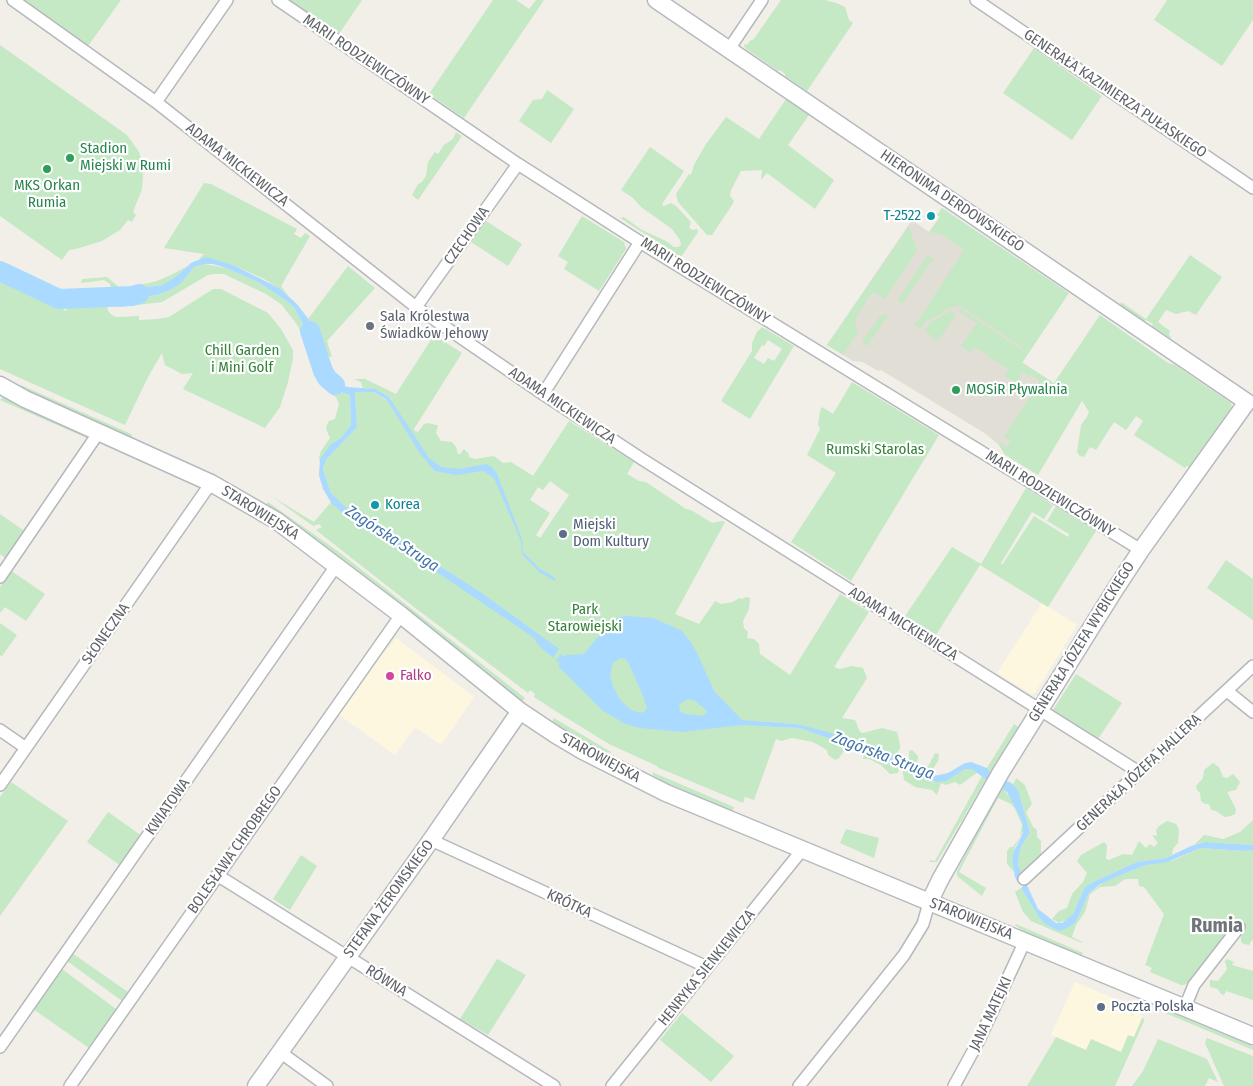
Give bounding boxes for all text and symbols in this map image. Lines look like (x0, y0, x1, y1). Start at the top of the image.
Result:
street label: MARII RODZIEWICZÓWNY (299, 11, 433, 109)
street label: GENERAŁA KAZIMIERZA PUŁASKIEGO (1020, 26, 1210, 162)
street label: ADAMA MICKIEWICZA (182, 119, 292, 211)
place label: Stadion Miejski w Rumi (80, 140, 171, 175)
street label: HIERONIMA DERDOWSKIEGO (877, 146, 1027, 256)
marker: Stadion Miejski w Rumi (64, 152, 76, 164)
marker: MKS Orkan Rumia (41, 163, 53, 175)
place label: MKS Orkan Rumia (14, 177, 80, 212)
street label: CZECHOWA (440, 204, 494, 268)
place label: T-2522 (884, 207, 921, 225)
marker: T-2522 (925, 210, 937, 222)
street label: MARII RODZIEWICZÓWNY (637, 234, 773, 328)
place label: Sala Królestwa Świadków Jehowy (380, 308, 488, 343)
marker: Sala Królestwa Świadków Jehowy (364, 320, 376, 332)
park label: Chill Garden i Mini Golf (205, 342, 279, 377)
street label: ADAMA MICKIEWICZA (505, 364, 619, 448)
place label: MOSiR Pływalnia (966, 381, 1068, 399)
marker: MOSiR Pływalnia (950, 384, 962, 396)
park label: Rumski Starolas (826, 441, 924, 459)
street label: MARII RODZIEWICZÓWNY (982, 447, 1118, 541)
street label: STAROWIEJSKA (218, 482, 302, 544)
place label: Korea (385, 496, 420, 514)
marker: Korea (369, 499, 381, 511)
water label: Zagórska Struga (342, 502, 442, 576)
place label: Miejski Dom Kultury (573, 516, 649, 551)
marker: Miejski Dom Kultury (557, 528, 569, 540)
street label: GENERAŁA JÓZEFA WYBICKIEGO (1025, 558, 1139, 726)
street label: ADAMA MICKIEWICZA (845, 583, 961, 665)
street label: SŁONECZNA (78, 600, 134, 668)
park label: Park Starowiejski (548, 601, 622, 636)
place label: Falko (400, 667, 432, 685)
marker: Falko (384, 670, 396, 682)
street label: GENERAŁA JÓZEFA HALLERA (1073, 710, 1205, 836)
water label: Zagórska Struga (829, 728, 937, 784)
street label: STAROWIEJSKA (557, 729, 643, 787)
street label: KWIATOWA (142, 775, 194, 839)
street label: BOLESŁAWA CHROBREGO (184, 783, 286, 917)
street label: STEFANA ŻEROMSKIEGO (340, 837, 438, 961)
street label: KRÓTKA (544, 886, 594, 922)
street label: STAROWIEJSKA (927, 894, 1015, 944)
street label: HENRYKA SIENKIEWICZA (655, 906, 759, 1030)
district label: Rumia (1191, 914, 1243, 938)
street label: RÓWNA (362, 961, 410, 1001)
street label: JANA MATEJKI (966, 974, 1016, 1054)
place label: Poczta Polska (1111, 998, 1194, 1016)
marker: Poczta Polska (1095, 1001, 1107, 1013)

